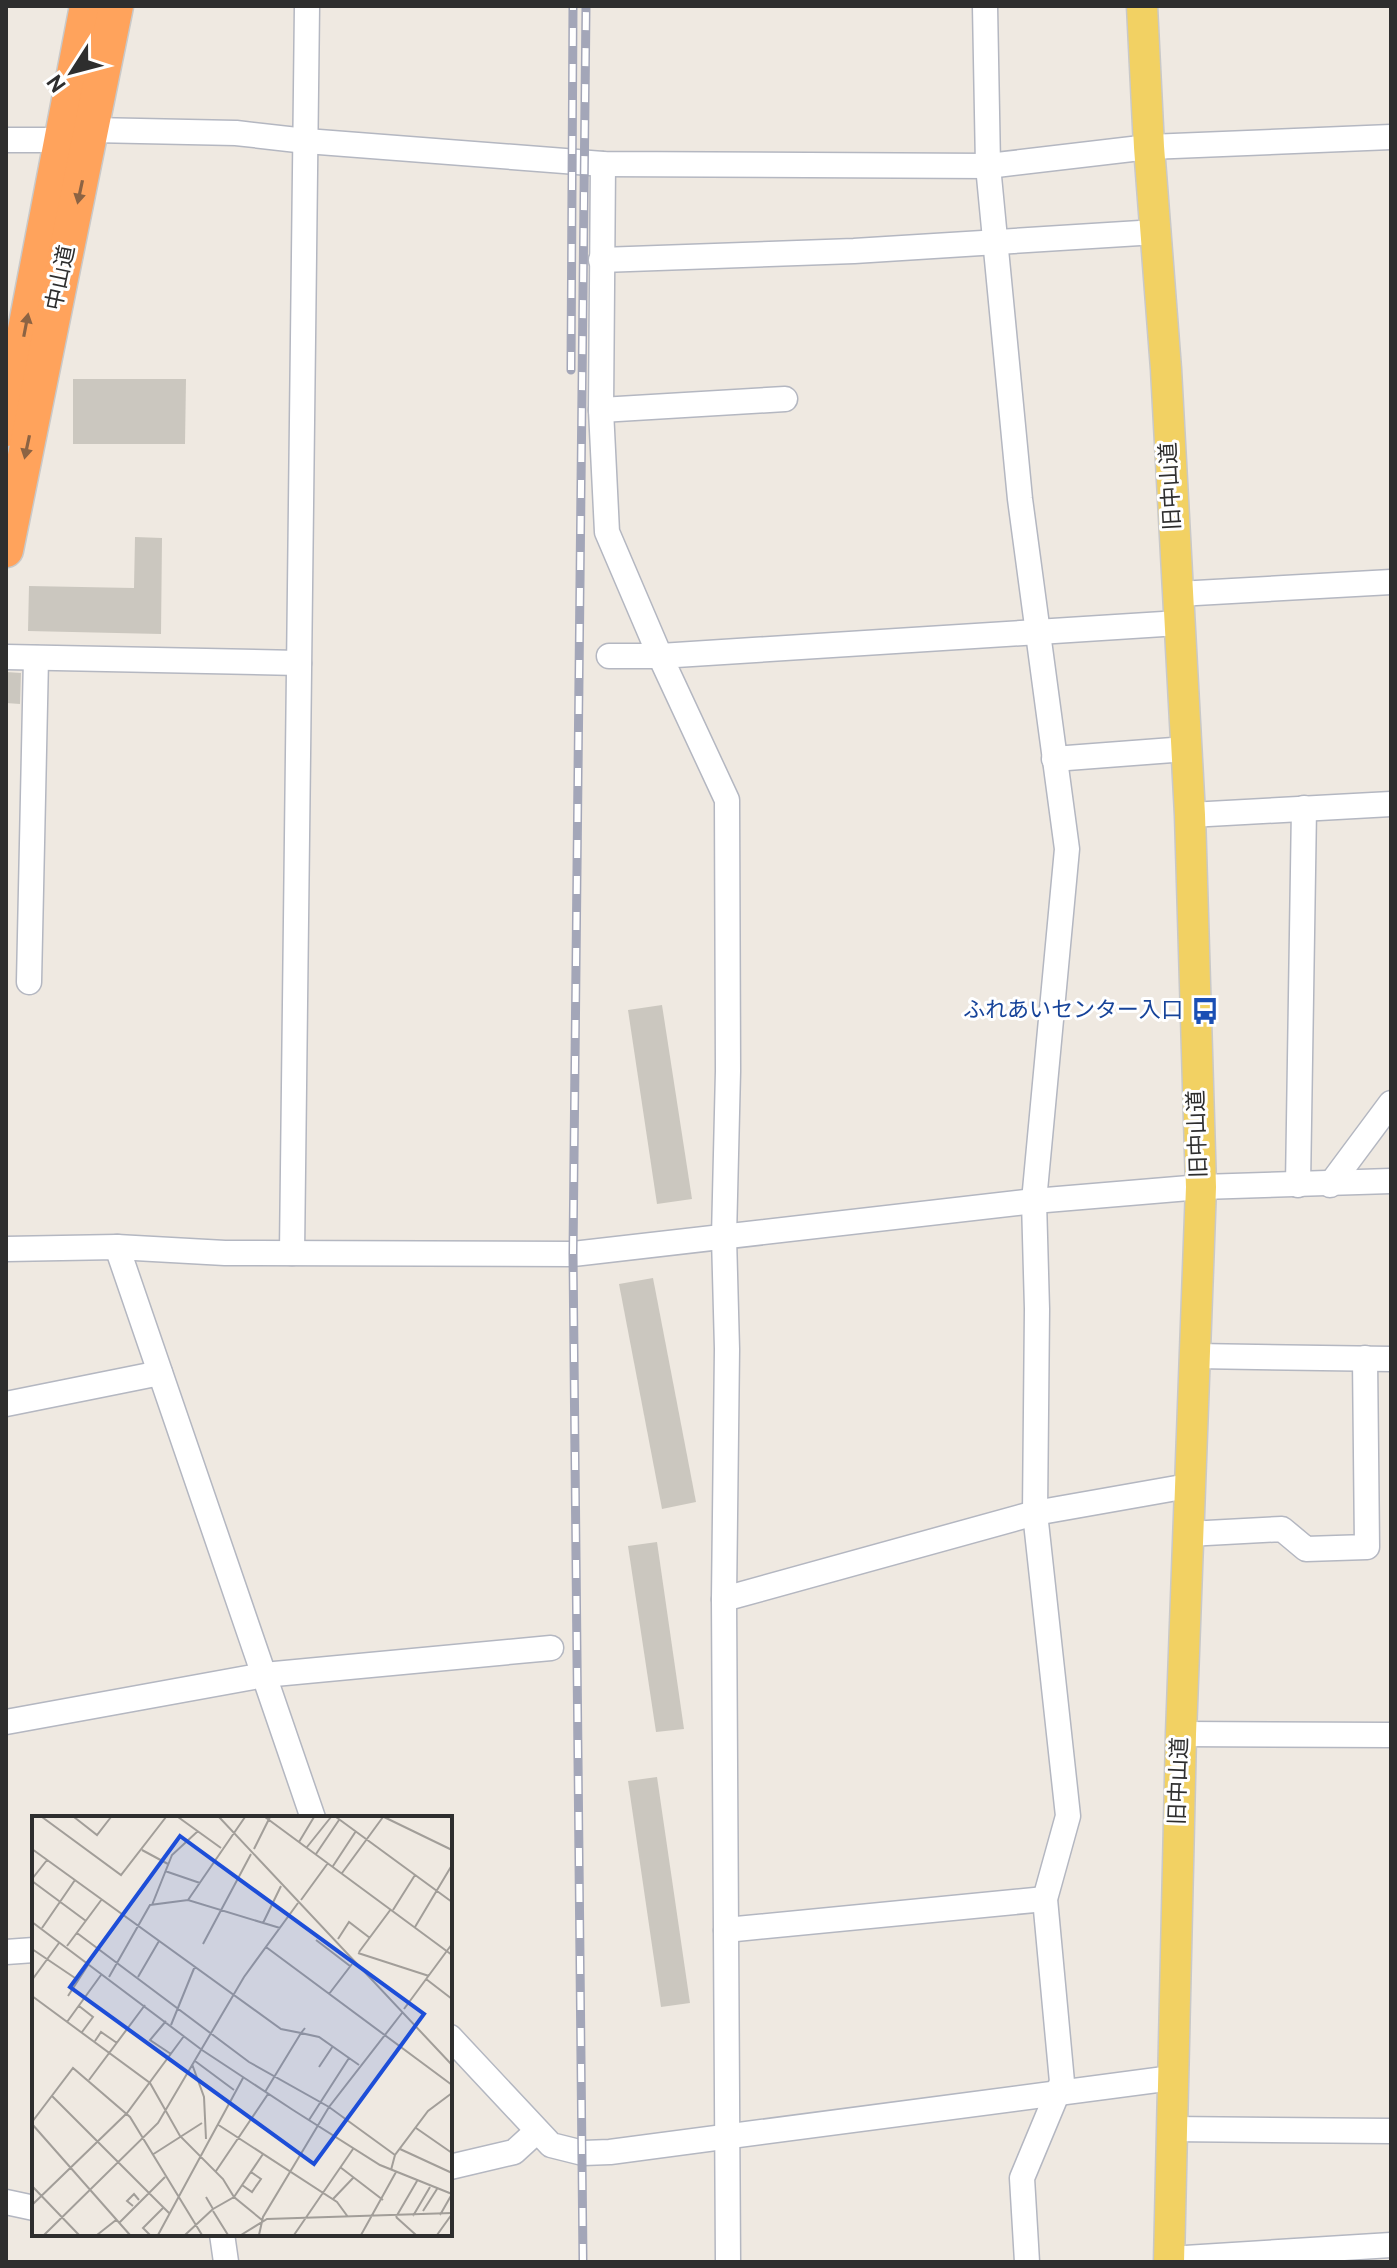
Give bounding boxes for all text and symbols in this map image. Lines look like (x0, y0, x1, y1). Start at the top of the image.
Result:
north arrow (32, 32, 112, 112)
text: N (42, 68, 73, 97)
one-way arrow (73, 180, 85, 205)
street label: 中山道 (42, 243, 82, 313)
one-way arrow (20, 313, 33, 338)
one-way arrow (20, 435, 33, 460)
street label: 旧中山道 (1156, 441, 1188, 531)
bus stop icon: ふれあいセンター入口 (1190, 996, 1220, 1026)
place label: ふれあいセンター入口 (963, 998, 1183, 1025)
street label: 旧中山道 (1184, 1090, 1214, 1178)
street label: 旧中山道 (1165, 1737, 1195, 1825)
inset map (32, 1816, 452, 2236)

